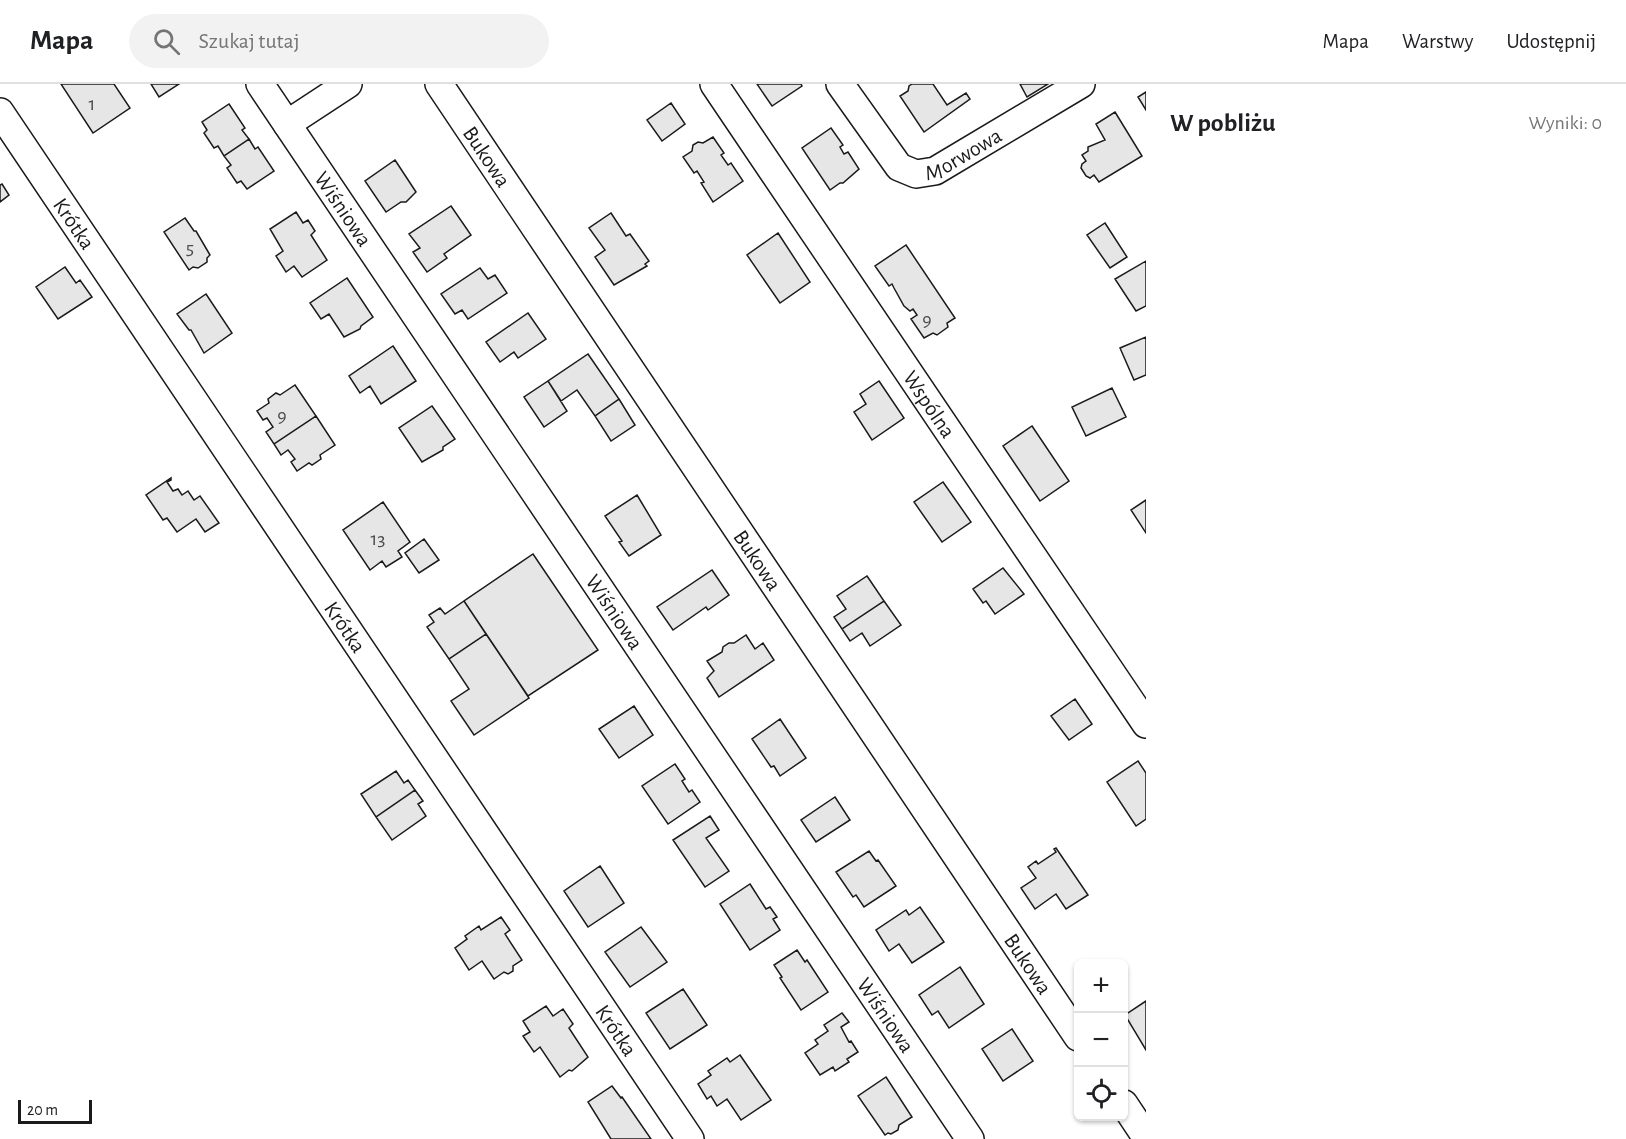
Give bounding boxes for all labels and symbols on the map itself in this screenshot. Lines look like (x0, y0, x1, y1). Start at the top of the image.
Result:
house number: 1 (89, 94, 95, 114)
street label: Bukowa (459, 122, 515, 191)
street label: Morwowa (924, 124, 1005, 184)
street label: Wiśniowa (310, 168, 376, 250)
street label: Krótka (49, 194, 99, 253)
house number: 5 (186, 238, 194, 258)
house number: 9 (922, 310, 932, 330)
street label: Wspólna (899, 367, 959, 442)
house number: 9 (277, 406, 287, 426)
street label: Bukowa (729, 526, 785, 595)
house number: 13 (370, 529, 386, 549)
street label: Wiśniowa (581, 571, 647, 654)
street label: Krótka (320, 598, 370, 657)
street label: Bukowa (1000, 930, 1056, 998)
street label: Wiśniowa (853, 974, 918, 1057)
street label: Krótka (591, 1001, 641, 1060)
scale bar (18, 1097, 92, 1124)

